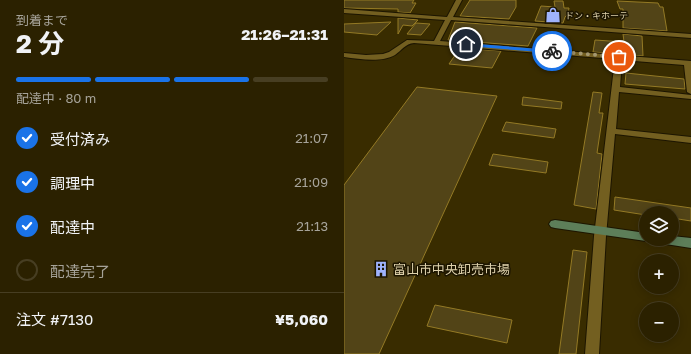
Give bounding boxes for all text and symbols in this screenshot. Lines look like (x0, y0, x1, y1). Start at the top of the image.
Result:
shop icon: ドン・キホーテ (544, 6, 562, 24)
place label: ドン・キホーテ (565, 10, 628, 21)
text: 到着まで (16, 12, 68, 28)
text: 21:26–21:31 (241, 25, 328, 43)
pin (449, 27, 483, 61)
text: 2 分 (16, 28, 64, 59)
courier (532, 31, 572, 71)
icon: home (455, 33, 477, 55)
icon: bike (541, 40, 563, 62)
pin (602, 40, 636, 74)
icon: bag (608, 46, 630, 68)
text: 配達中 · 80 m (16, 90, 96, 106)
icon: check (16, 127, 38, 149)
text: 受付済み (50, 130, 110, 148)
text: 21:07 (295, 130, 328, 146)
icon: check (16, 171, 38, 193)
text: 調理中 (50, 174, 95, 192)
text: 21:09 (294, 174, 328, 190)
map controls (639, 206, 679, 342)
button: layers (639, 206, 679, 246)
icon: check (16, 215, 38, 237)
text: 配達中 (50, 218, 95, 236)
text: 21:13 (296, 218, 328, 234)
button: + (639, 254, 679, 294)
building icon: 富山市中央卸売市場 (372, 260, 390, 278)
place label: 富山市中央卸売市場 (393, 261, 510, 277)
text: 配達完了 (50, 262, 110, 280)
button: − (639, 302, 679, 342)
text: 注文 #7130 (16, 310, 93, 328)
text: ¥5,060 (275, 310, 328, 328)

